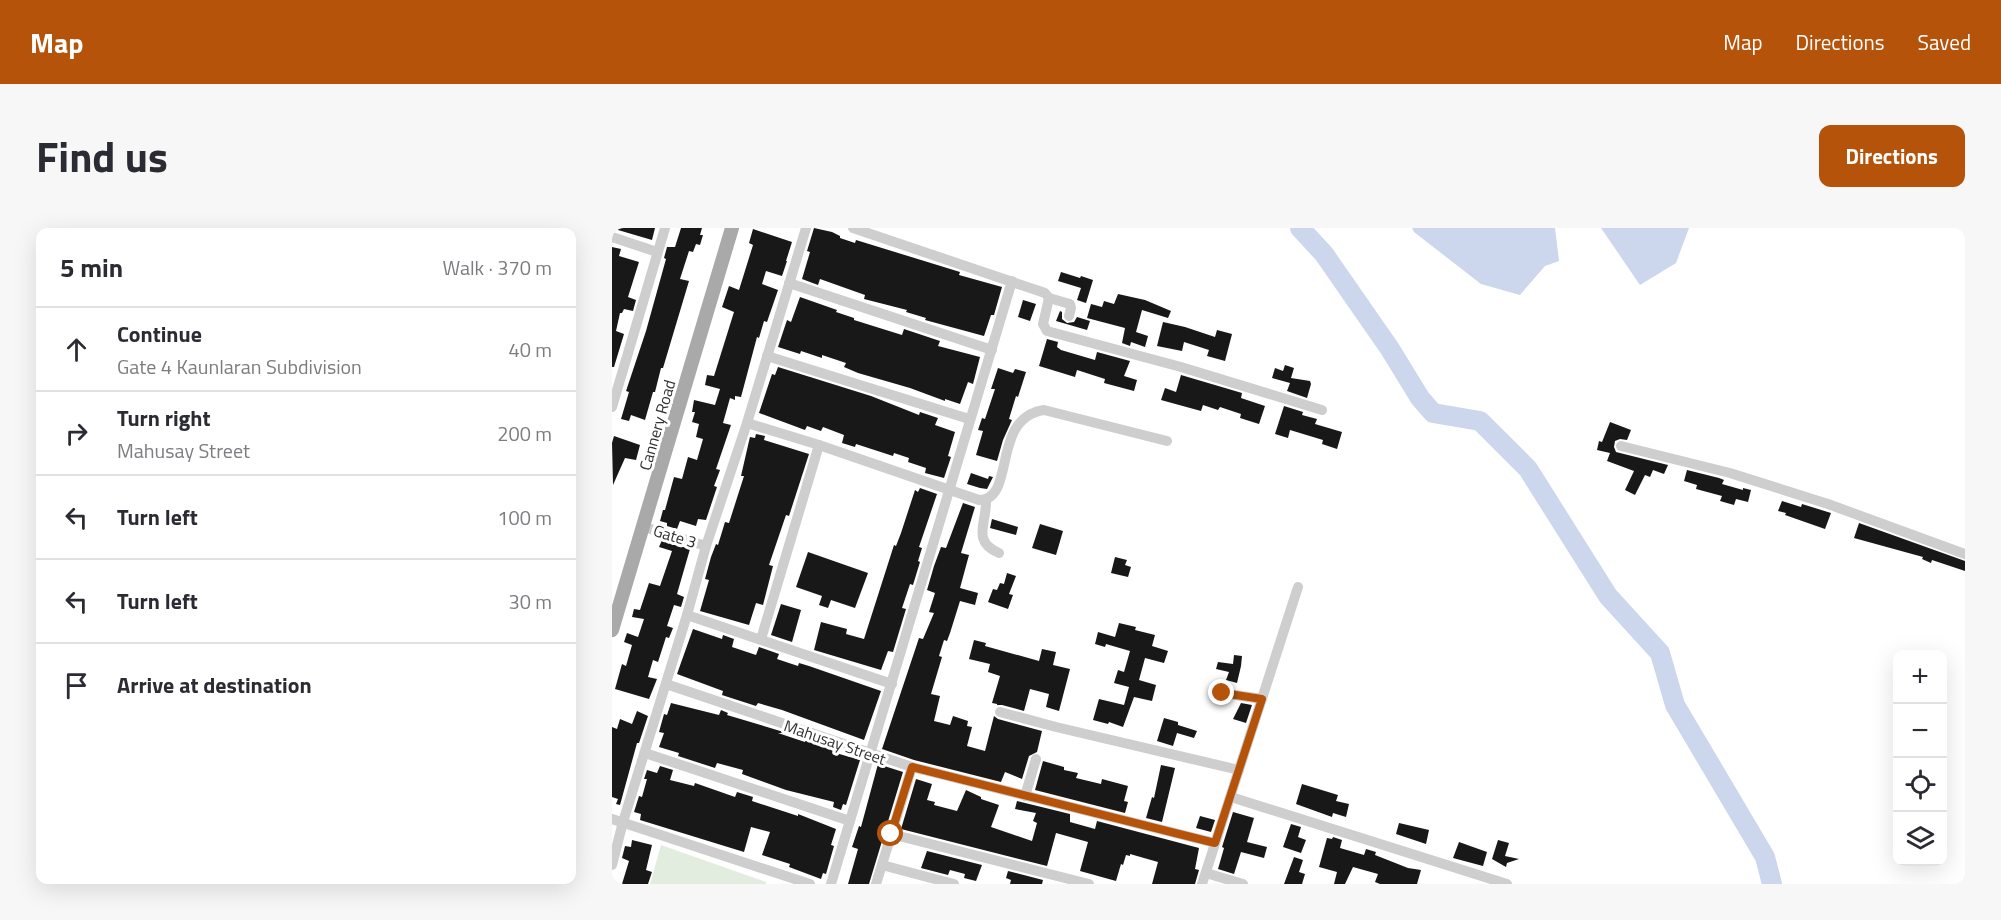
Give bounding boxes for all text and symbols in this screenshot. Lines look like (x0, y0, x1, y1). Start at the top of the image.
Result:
text: Map (30, 21, 84, 64)
text: Map (1723, 26, 1763, 58)
text: Directions (1796, 26, 1885, 58)
text: Saved (1918, 26, 1971, 58)
text: Find us (36, 124, 168, 188)
button: Directions (1819, 125, 1965, 187)
text: 5 min (60, 248, 123, 287)
text: Walk · 370 m (443, 252, 552, 283)
text: Continue (117, 317, 202, 351)
icon: ahead (60, 333, 93, 366)
text: 40 m (508, 334, 552, 365)
text: Gate 4 Kaunlaran Subdivision (117, 351, 362, 382)
street label: Cannery Road (633, 377, 681, 473)
text: Turn right (117, 401, 211, 435)
icon: right (60, 417, 93, 450)
text: 200 m (497, 418, 552, 449)
text: Mahusay Street (117, 435, 250, 466)
text: Turn left (117, 500, 198, 534)
icon: left (60, 501, 93, 534)
text: 100 m (497, 502, 552, 533)
street label: Gate 3 (650, 518, 700, 554)
text: Turn left (117, 584, 198, 618)
icon: left (60, 585, 93, 618)
text: 30 m (508, 586, 552, 617)
map controls (1893, 650, 1947, 866)
button: + (1893, 650, 1947, 704)
text: Arrive at destination (117, 668, 312, 702)
icon: arrive (60, 669, 93, 702)
route end (1208, 679, 1234, 705)
button: − (1893, 704, 1947, 758)
street label: Mahusay Street (781, 713, 890, 771)
button: locate (1893, 758, 1947, 812)
button: layers (1893, 812, 1947, 866)
route start (877, 820, 903, 846)

